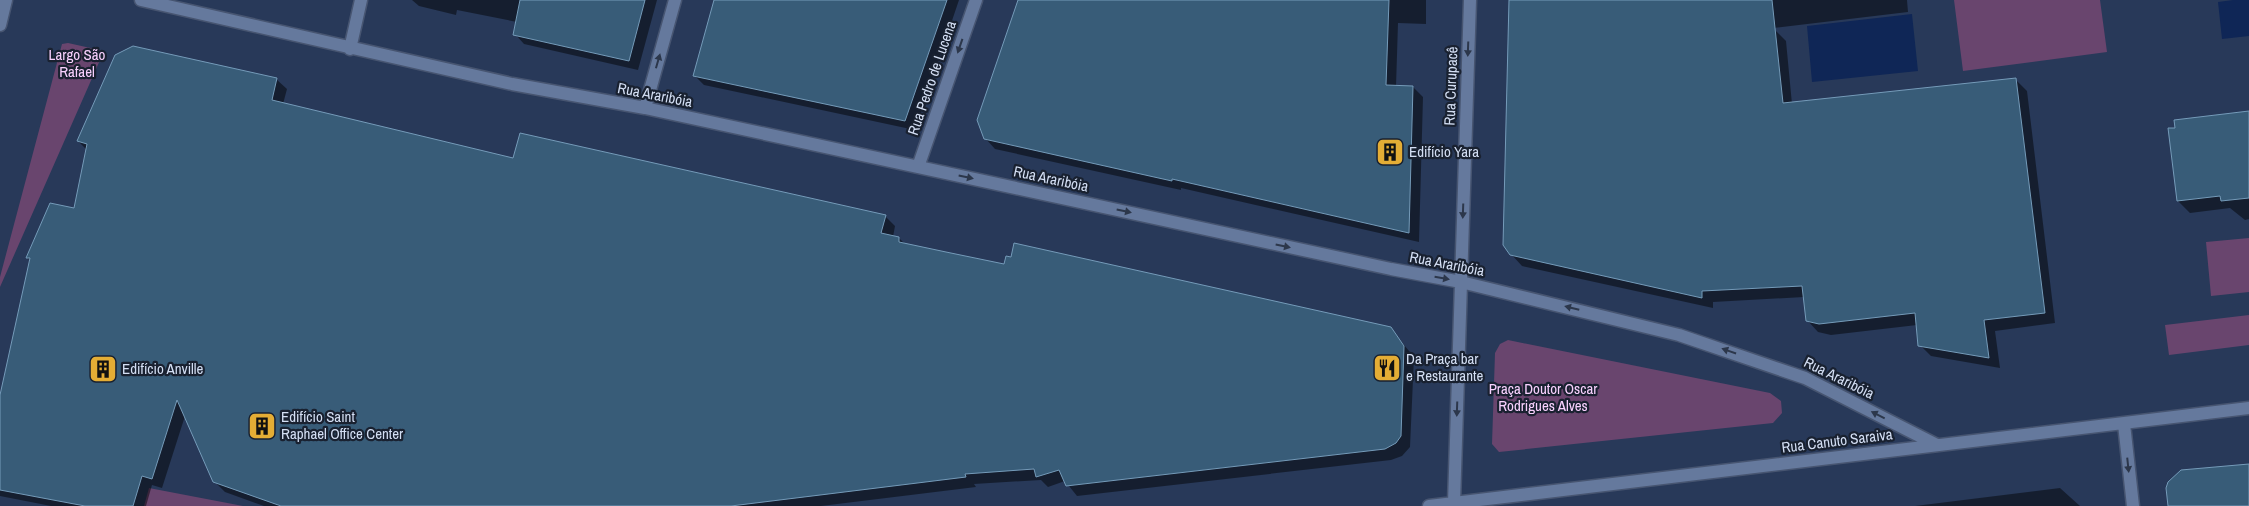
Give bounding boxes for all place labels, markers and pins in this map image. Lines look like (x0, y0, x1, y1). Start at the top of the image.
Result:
building icon: Edifício Yara (1375, 137, 1405, 167)
place label: Edifício Yara (1409, 141, 1479, 162)
place label: Da Praça bar e Restaurante (1406, 348, 1483, 386)
restaurant icon: Da Praça bar e Restaurante (1372, 353, 1402, 383)
building icon: Edifício Anville (88, 354, 118, 384)
place label: Edifício Anville (122, 358, 204, 379)
place label: Edifício Saint Raphael Office Center (281, 406, 403, 444)
building icon: Edifício Saint Raphael Office Center (247, 411, 277, 441)

